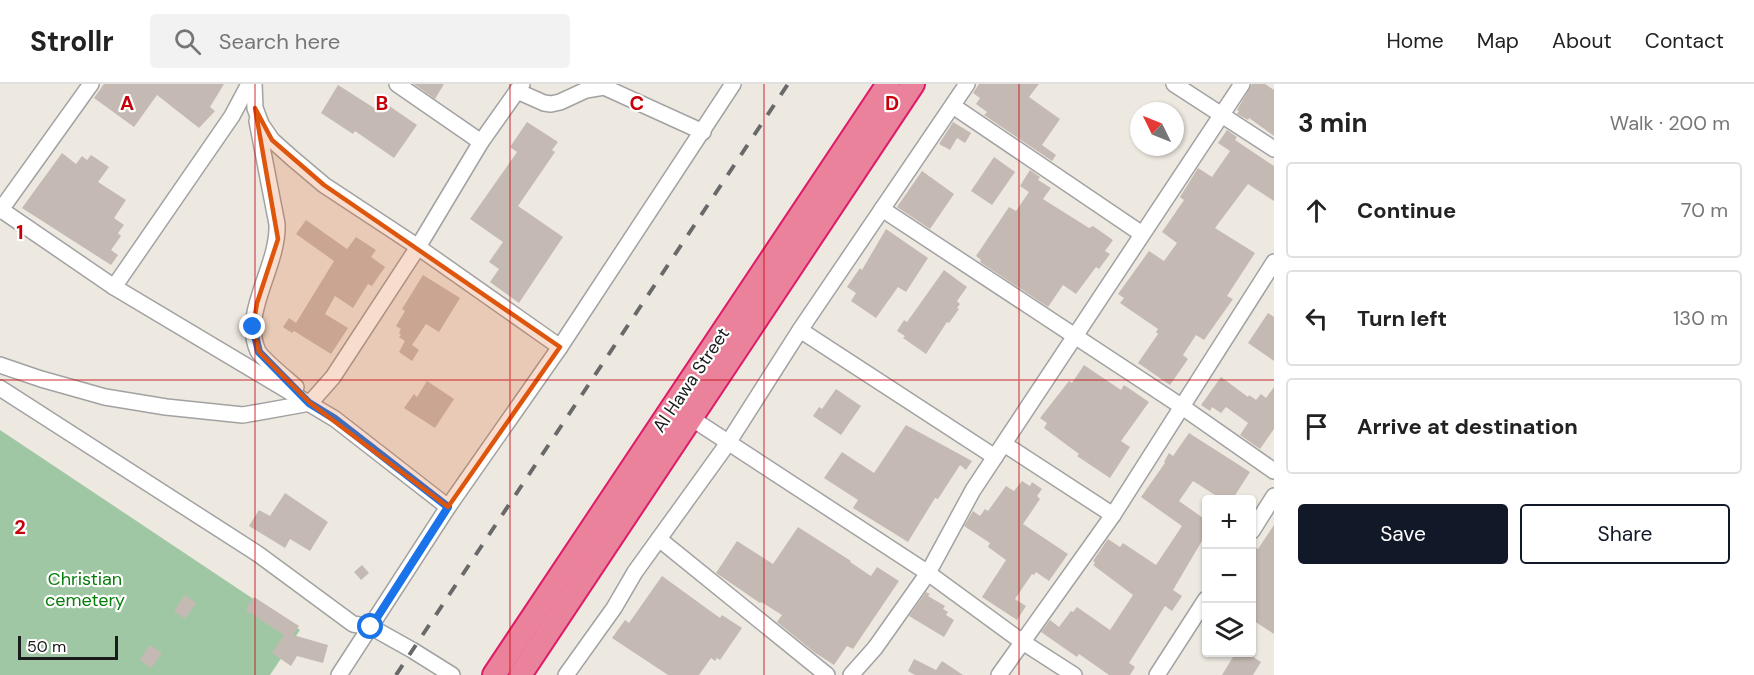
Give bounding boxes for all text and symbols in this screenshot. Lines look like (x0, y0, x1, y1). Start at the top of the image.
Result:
search box (150, 14, 570, 68)
text: Strollr (30, 23, 114, 60)
icon: search (171, 25, 204, 58)
text: Search here (219, 27, 340, 56)
text: Home (1386, 27, 1444, 55)
text: Map (1477, 27, 1519, 55)
text: About (1552, 27, 1612, 55)
text: Contact (1645, 27, 1724, 55)
text: A (120, 90, 134, 116)
text: B (376, 90, 388, 116)
text: C (630, 90, 644, 116)
text: D (885, 90, 899, 116)
north arrow (1130, 102, 1184, 156)
text: 3 min (1298, 106, 1367, 140)
text: Walk · 200 m (1610, 110, 1730, 136)
icon: ahead (1300, 194, 1333, 227)
text: Continue (1357, 196, 1456, 225)
text: 70 m (1681, 197, 1728, 223)
text: 1 (16, 219, 24, 245)
icon: left (1300, 302, 1333, 335)
text: Turn left (1357, 304, 1447, 333)
text: 130 m (1673, 305, 1728, 331)
route end (239, 313, 265, 339)
street label: Al Hawa Street (647, 323, 735, 437)
icon: arrive (1300, 410, 1333, 443)
text: Arrive at destination (1357, 412, 1578, 441)
map controls (1202, 495, 1256, 657)
button: + (1202, 495, 1256, 549)
button: Save (1298, 504, 1508, 564)
button: Share (1520, 504, 1730, 564)
text: 2 (14, 514, 26, 540)
button: − (1202, 549, 1256, 603)
park label: Christian cemetery (45, 567, 125, 612)
button: layers (1202, 603, 1256, 657)
route start (357, 613, 383, 639)
scale bar (18, 633, 118, 660)
text: 50 m (27, 636, 66, 657)

